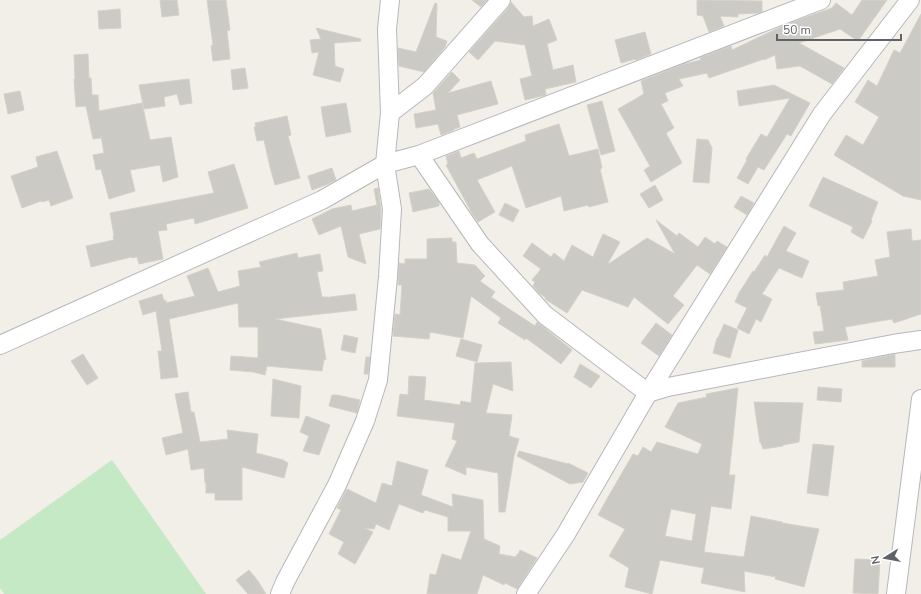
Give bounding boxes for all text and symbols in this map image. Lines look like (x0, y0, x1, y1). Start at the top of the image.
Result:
scale bar (777, 16, 901, 42)
text: 50 m (783, 22, 811, 38)
north arrow (865, 538, 905, 578)
text: N (868, 554, 884, 565)

